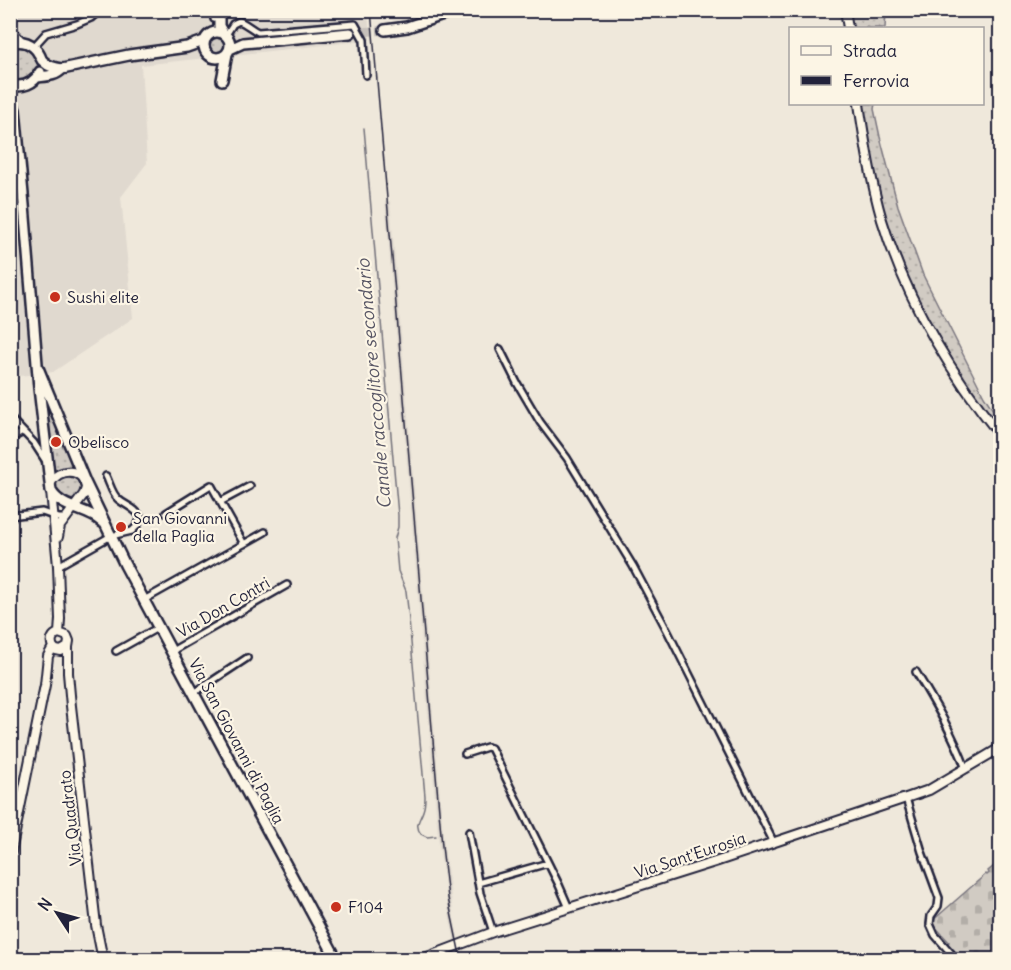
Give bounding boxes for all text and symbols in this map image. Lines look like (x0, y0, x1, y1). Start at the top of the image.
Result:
legend (789, 27, 984, 105)
text: Strada (843, 39, 897, 62)
text: Ferrovia (843, 69, 910, 92)
water label: Canale raccoglitore secondario (351, 257, 396, 510)
place label: Sushi elite (67, 287, 139, 307)
marker: Sushi elite (48, 290, 62, 304)
place label: Obelisco (68, 432, 129, 452)
marker: Obelisco (49, 435, 63, 449)
place label: San Giovanni della Paglia (133, 508, 227, 546)
marker: San Giovanni della Paglia (114, 520, 128, 534)
street label: Via Don Contri (173, 572, 273, 642)
street label: Via San Giovanni di Paglia (185, 655, 289, 827)
street label: Via Quadrato (54, 769, 86, 867)
street label: Via Sant'Eurosia (632, 828, 748, 882)
north arrow (27, 883, 87, 943)
text: N (34, 894, 56, 915)
place label: F104 (348, 897, 383, 917)
marker: F104 (329, 900, 343, 914)

